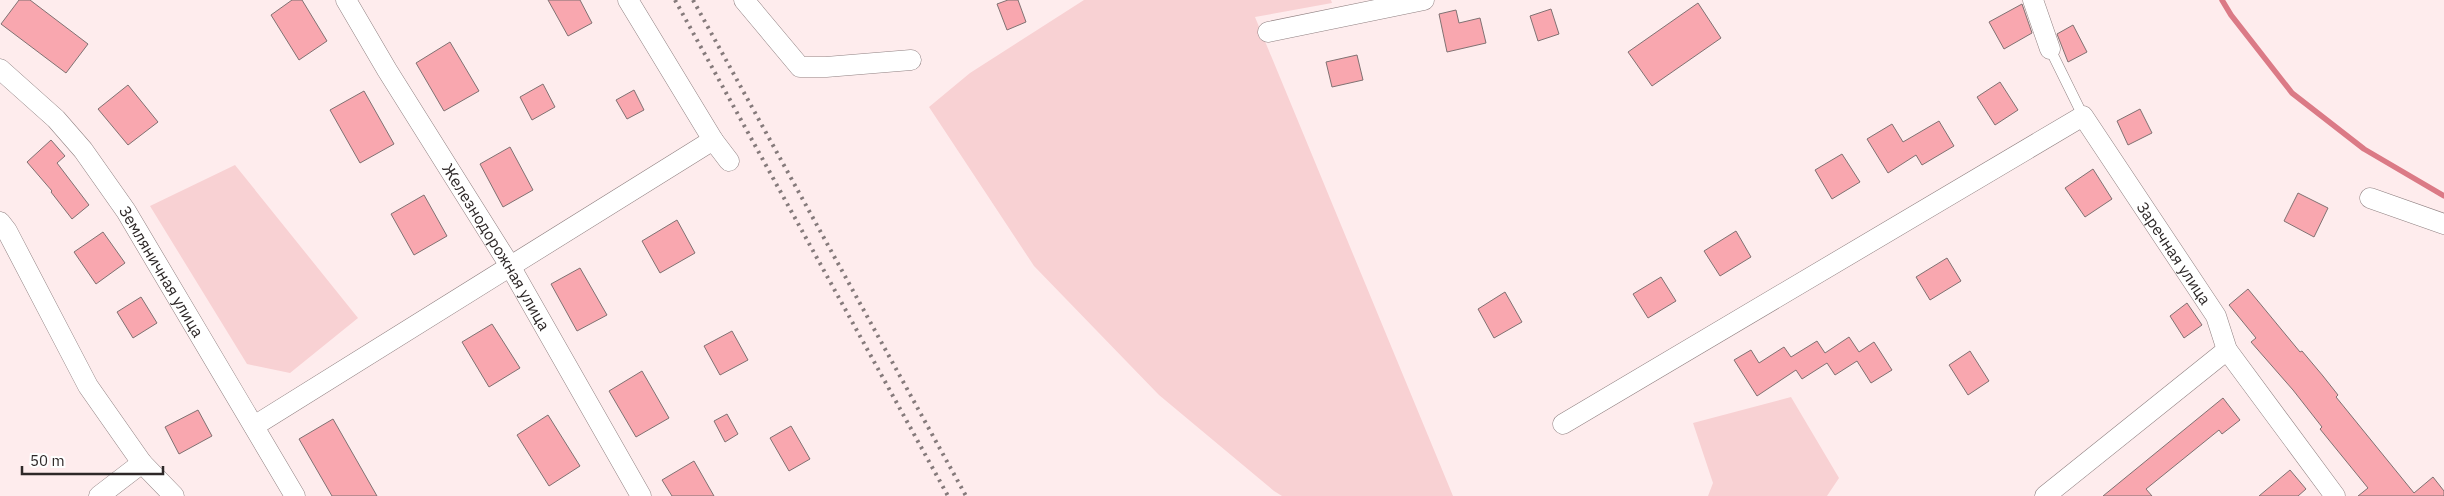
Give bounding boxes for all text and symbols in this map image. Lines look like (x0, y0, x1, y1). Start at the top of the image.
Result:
street label: Железнодорожная улица (438, 160, 555, 334)
street label: Заречная улица (2133, 198, 2216, 309)
street label: Земляничная улица (115, 202, 209, 341)
scale bar (22, 444, 164, 476)
text: 50 m (30, 451, 65, 470)

